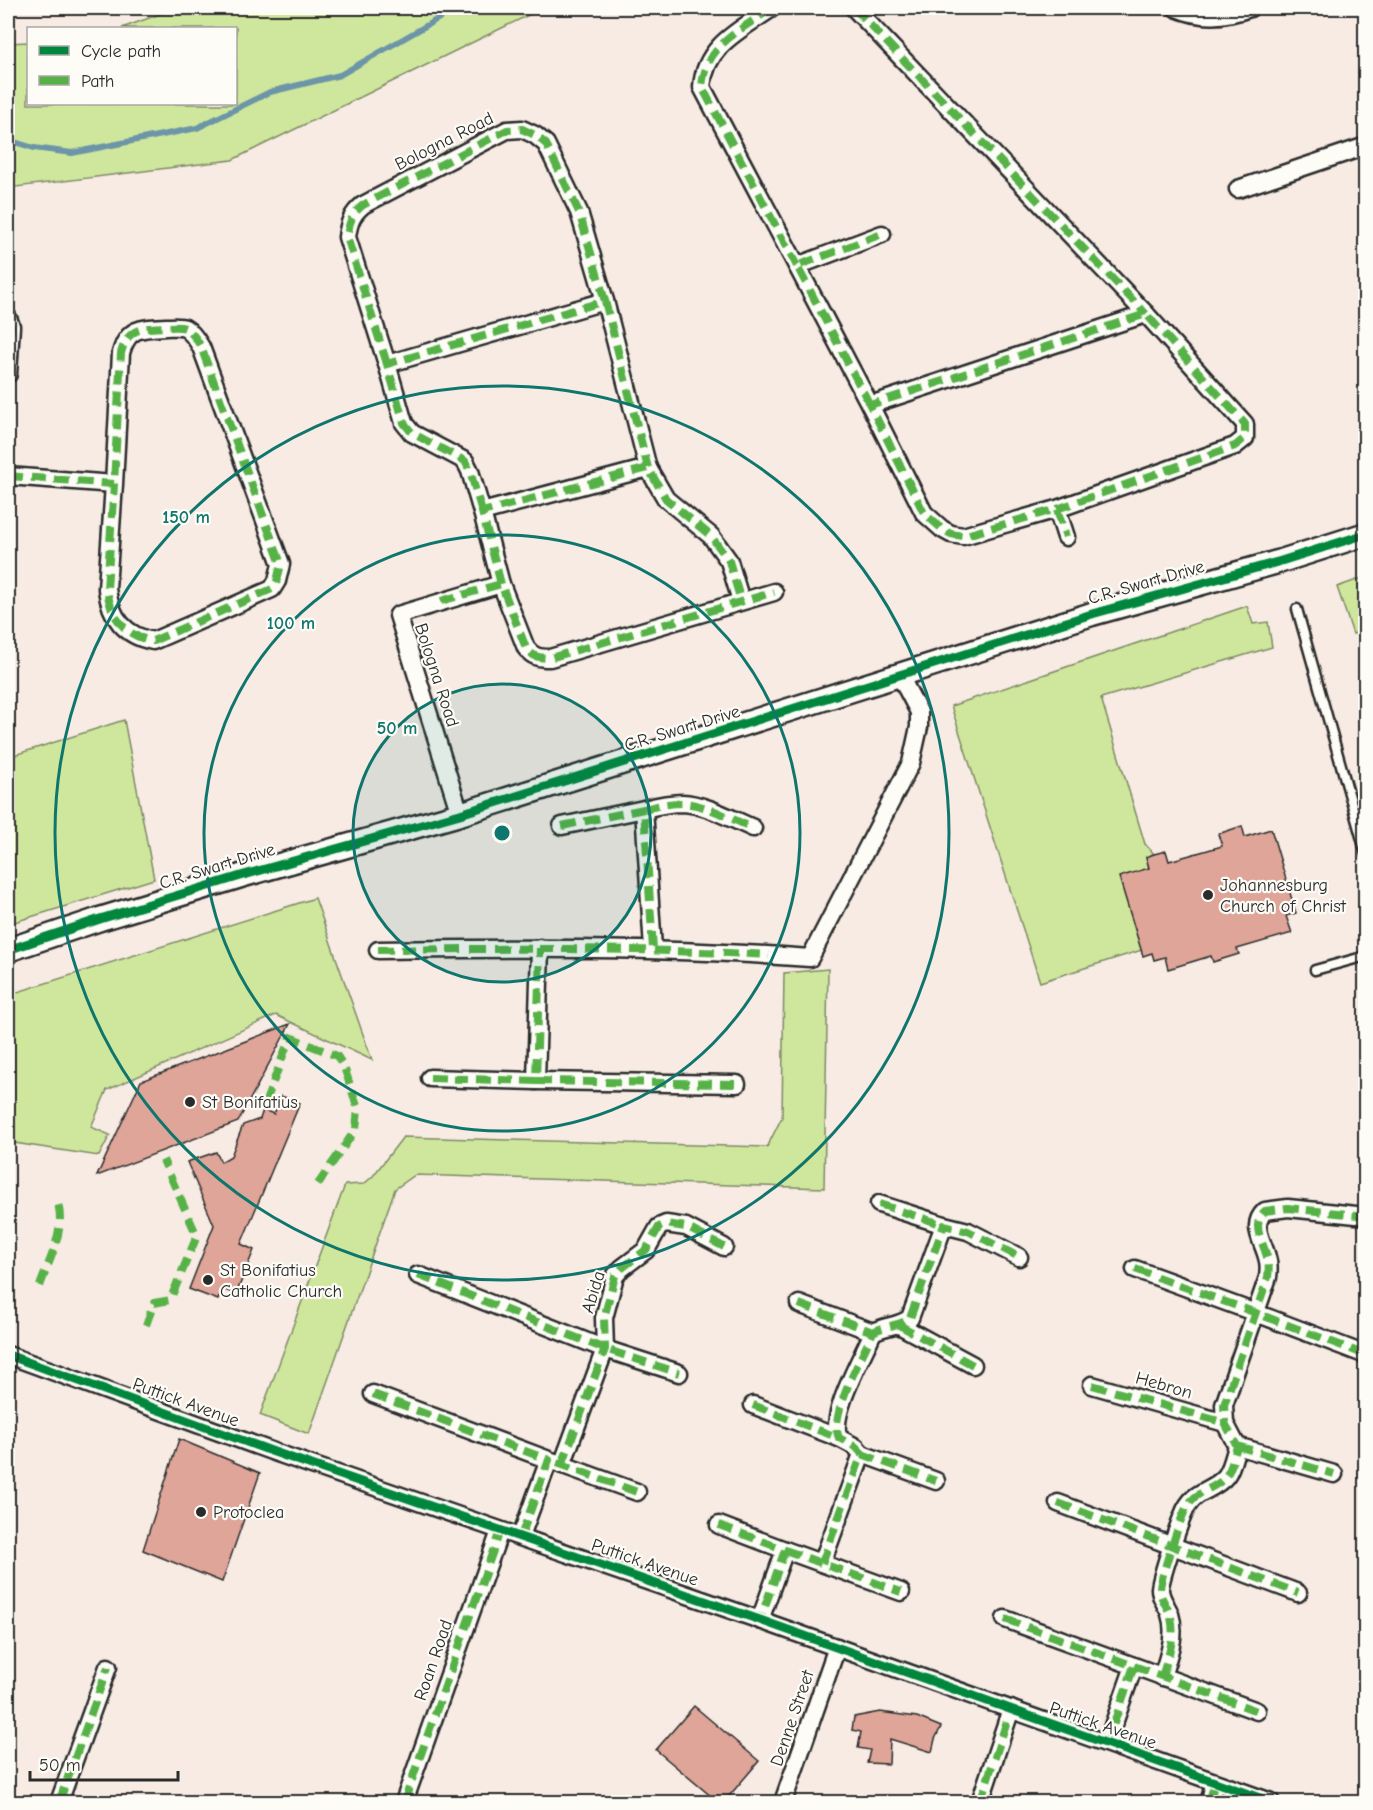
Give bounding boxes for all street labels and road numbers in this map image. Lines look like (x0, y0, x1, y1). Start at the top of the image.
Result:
street label: Bologna Road (391, 108, 497, 175)
street label: C.R. Swart Drive (1086, 556, 1207, 609)
street label: Bologna Road (410, 621, 463, 730)
street label: C.R. Swart Drive (622, 701, 743, 756)
street label: C.R. Swart Drive (157, 839, 278, 894)
street label: Abida (577, 1269, 610, 1316)
street label: Hebron (1133, 1367, 1195, 1404)
street label: Puttick Avenue (130, 1373, 242, 1431)
street label: Puttick Avenue (589, 1534, 701, 1591)
street label: Roan Road (410, 1617, 457, 1703)
street label: Denne Street (766, 1667, 819, 1769)
street label: Puttick Avenue (1047, 1697, 1159, 1754)

